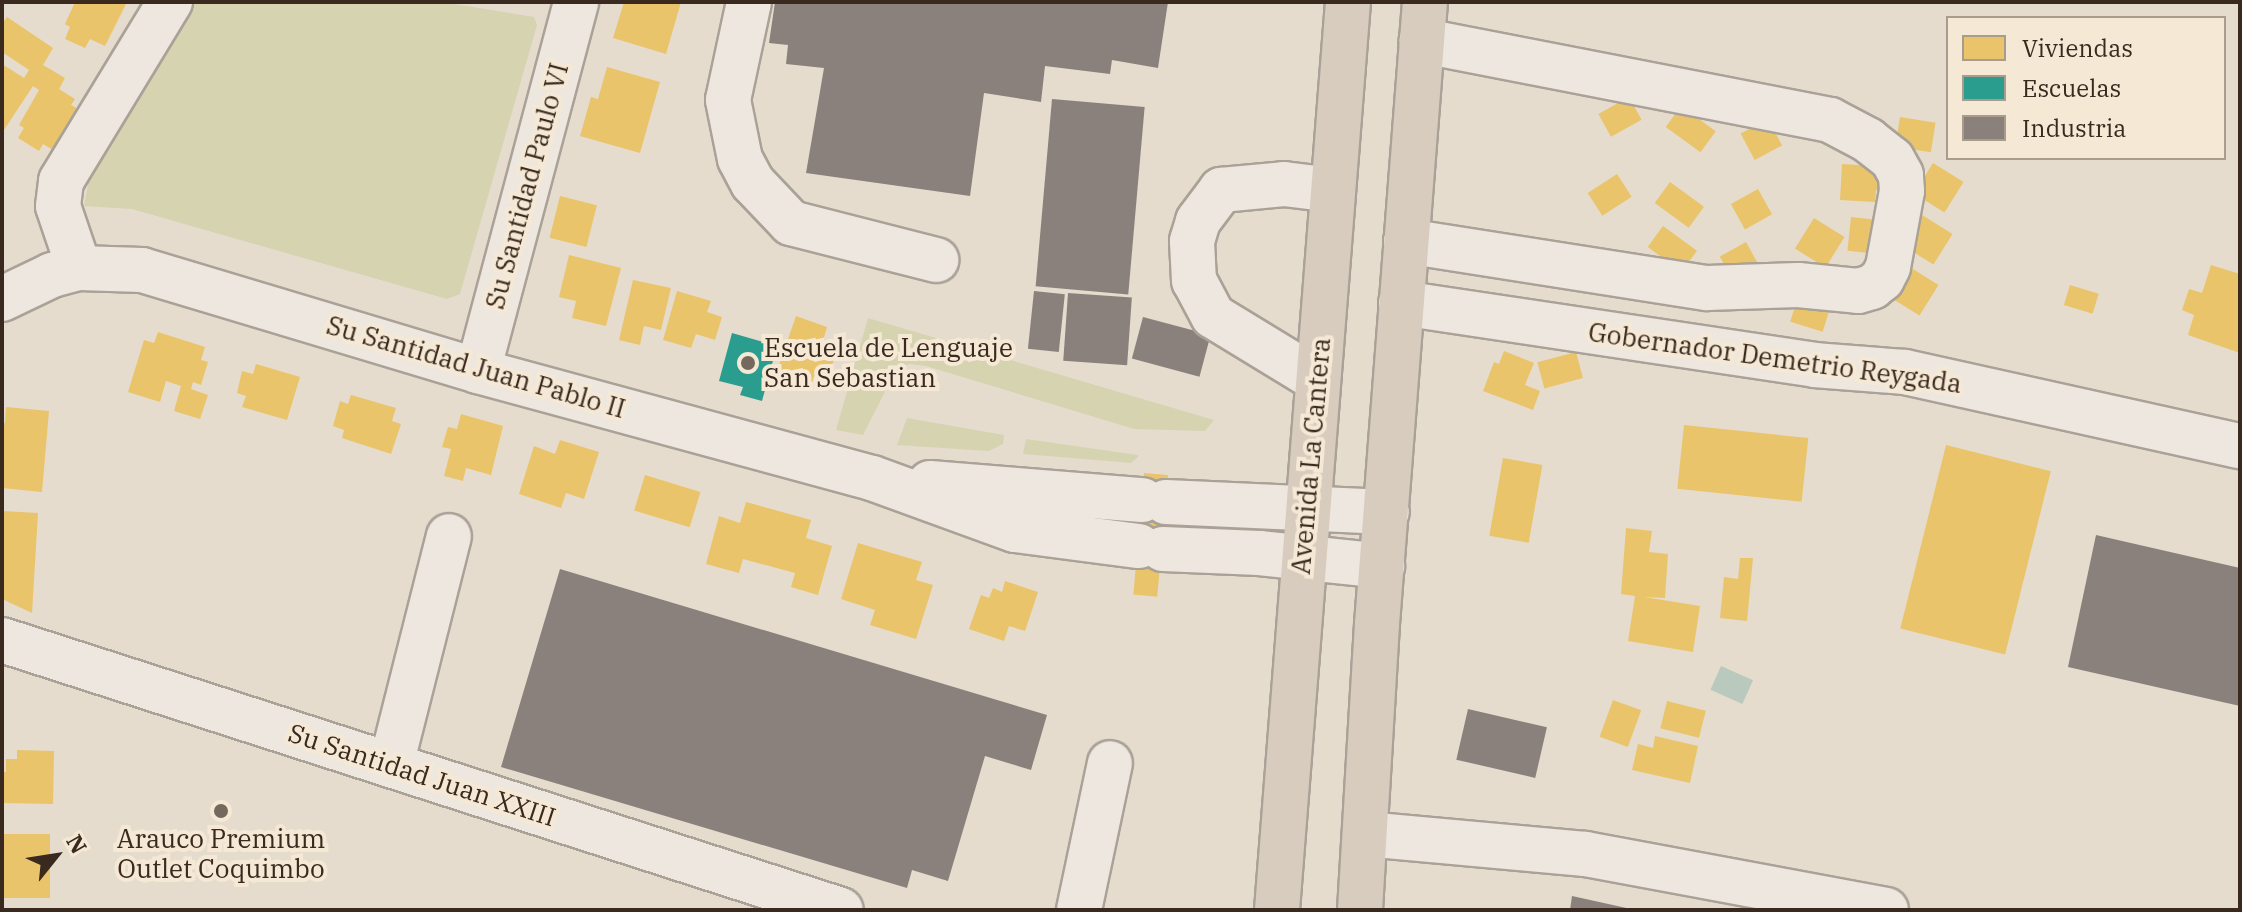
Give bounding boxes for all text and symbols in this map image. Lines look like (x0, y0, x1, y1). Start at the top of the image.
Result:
legend (1946, 16, 2226, 160)
text: Viviendas (2022, 32, 2133, 64)
street label: Su Santidad Paulo VI (479, 60, 575, 312)
text: Escuelas (2022, 72, 2121, 104)
text: Industria (2022, 112, 2126, 144)
street label: Su Santidad Juan Pablo II (323, 309, 629, 425)
street label: Gobernador Demetrio Reygada (1586, 316, 1964, 400)
place label: Escuela de Lenguaje San Sebastian (764, 332, 1013, 394)
street label: Avenida La Cantera (1285, 336, 1337, 576)
marker: Escuela de Lenguaje San Sebastian (739, 354, 757, 372)
street label: Su Santidad Juan XXIII (284, 717, 560, 833)
marker: Arauco Premium Outlet Coquimbo (212, 802, 230, 820)
north arrow (16, 816, 96, 896)
place label: Arauco Premium Outlet Coquimbo (117, 823, 325, 884)
text: N (60, 829, 94, 859)

